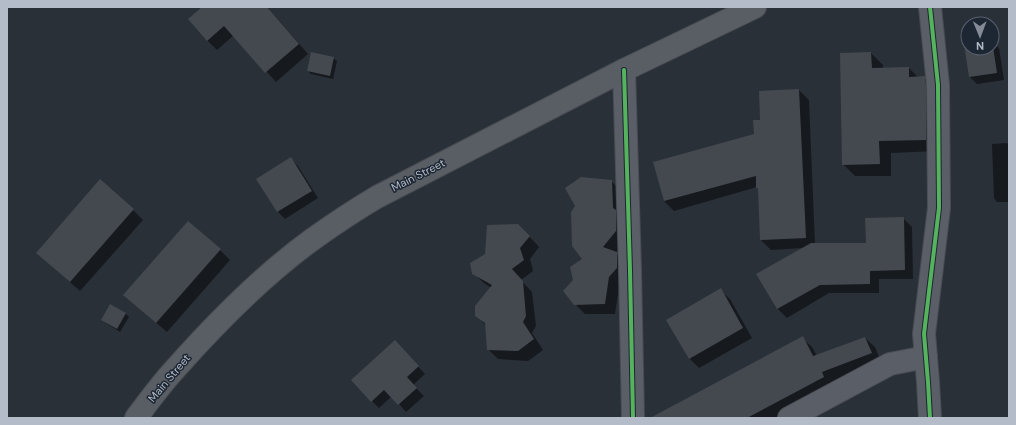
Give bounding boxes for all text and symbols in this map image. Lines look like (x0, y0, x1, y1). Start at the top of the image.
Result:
north arrow (960, 16, 1000, 56)
text: N (976, 39, 984, 53)
street label: Main Street (389, 156, 447, 194)
street label: Main Street (145, 351, 193, 405)

